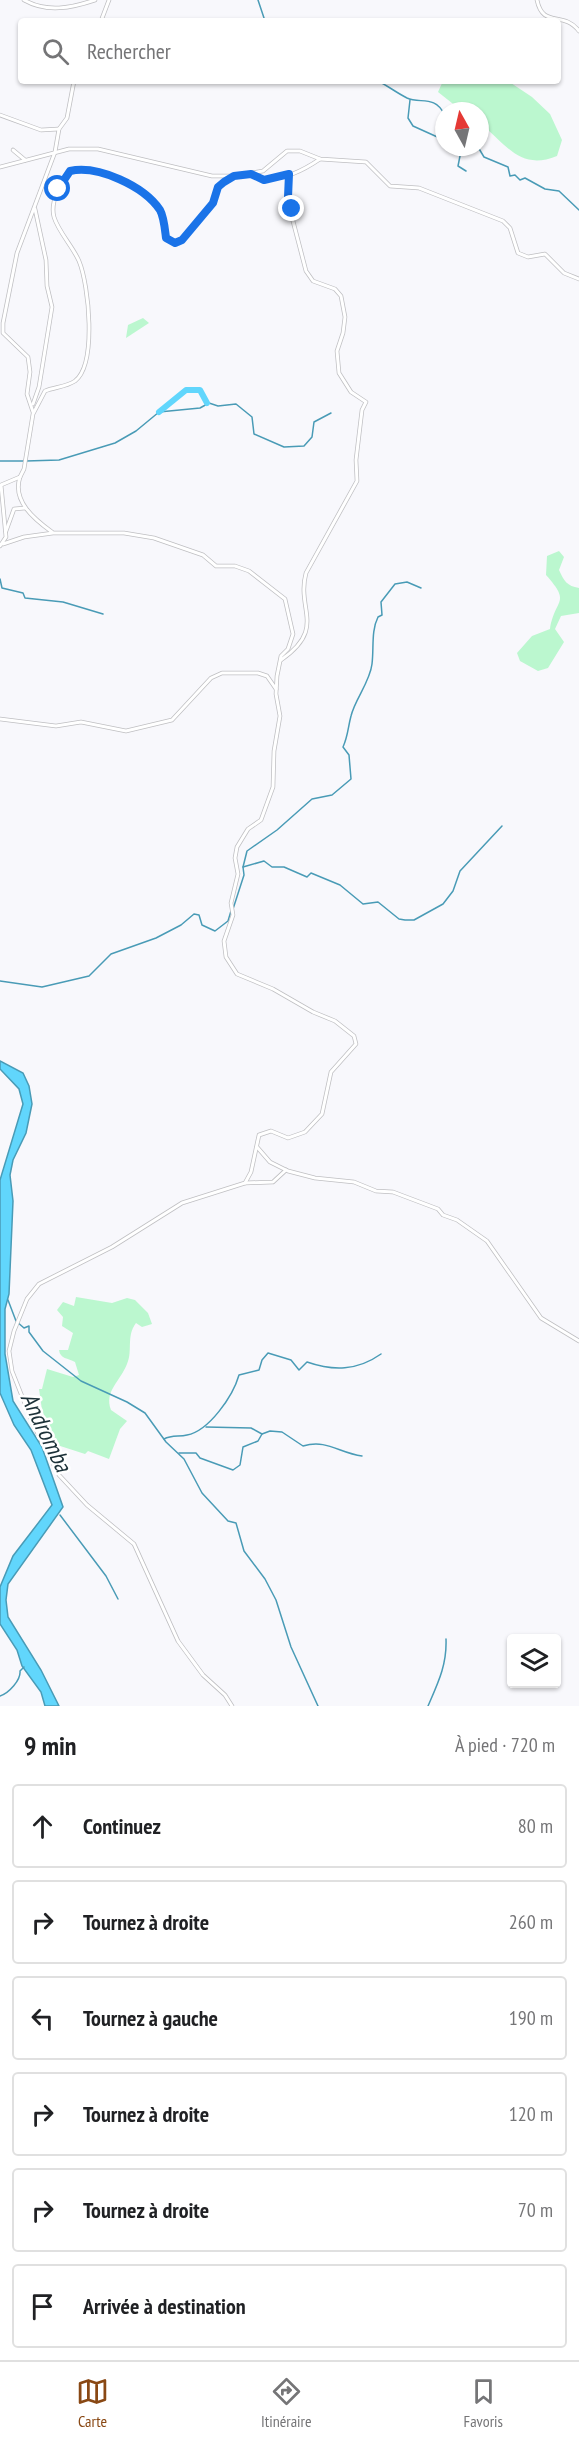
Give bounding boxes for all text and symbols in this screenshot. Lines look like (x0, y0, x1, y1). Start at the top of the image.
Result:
search box (18, 18, 561, 84)
icon: search (39, 35, 72, 68)
text: Rechercher (87, 37, 171, 65)
north arrow (435, 102, 489, 156)
route start (44, 175, 70, 201)
route end (278, 195, 304, 221)
water label: Andromba (14, 1387, 80, 1478)
map controls (507, 1634, 561, 1688)
button: layers (507, 1634, 561, 1688)
text: 9 min (24, 1729, 77, 1762)
text: À pied · 720 m (455, 1732, 555, 1758)
icon: ahead (26, 1810, 59, 1843)
text: Continuez (83, 1812, 161, 1840)
text: 80 m (518, 1813, 553, 1839)
icon: right (26, 1906, 59, 1939)
text: Tournez à droite (83, 1908, 209, 1936)
text: 260 m (509, 1909, 553, 1935)
icon: left (26, 2002, 59, 2035)
text: Tournez à gauche (83, 2004, 218, 2032)
text: 190 m (509, 2005, 553, 2031)
icon: right (26, 2098, 59, 2131)
text: Tournez à droite (83, 2100, 209, 2128)
text: 120 m (509, 2101, 553, 2127)
icon: right (26, 2194, 59, 2227)
text: Tournez à droite (83, 2196, 209, 2224)
text: 70 m (518, 2197, 553, 2223)
icon: arrive (26, 2290, 59, 2323)
text: Arrivée à destination (83, 2292, 246, 2320)
tab: Carte (76, 2375, 109, 2431)
tab: Itinéraire (261, 2375, 312, 2431)
tab: Favoris (464, 2375, 503, 2431)

